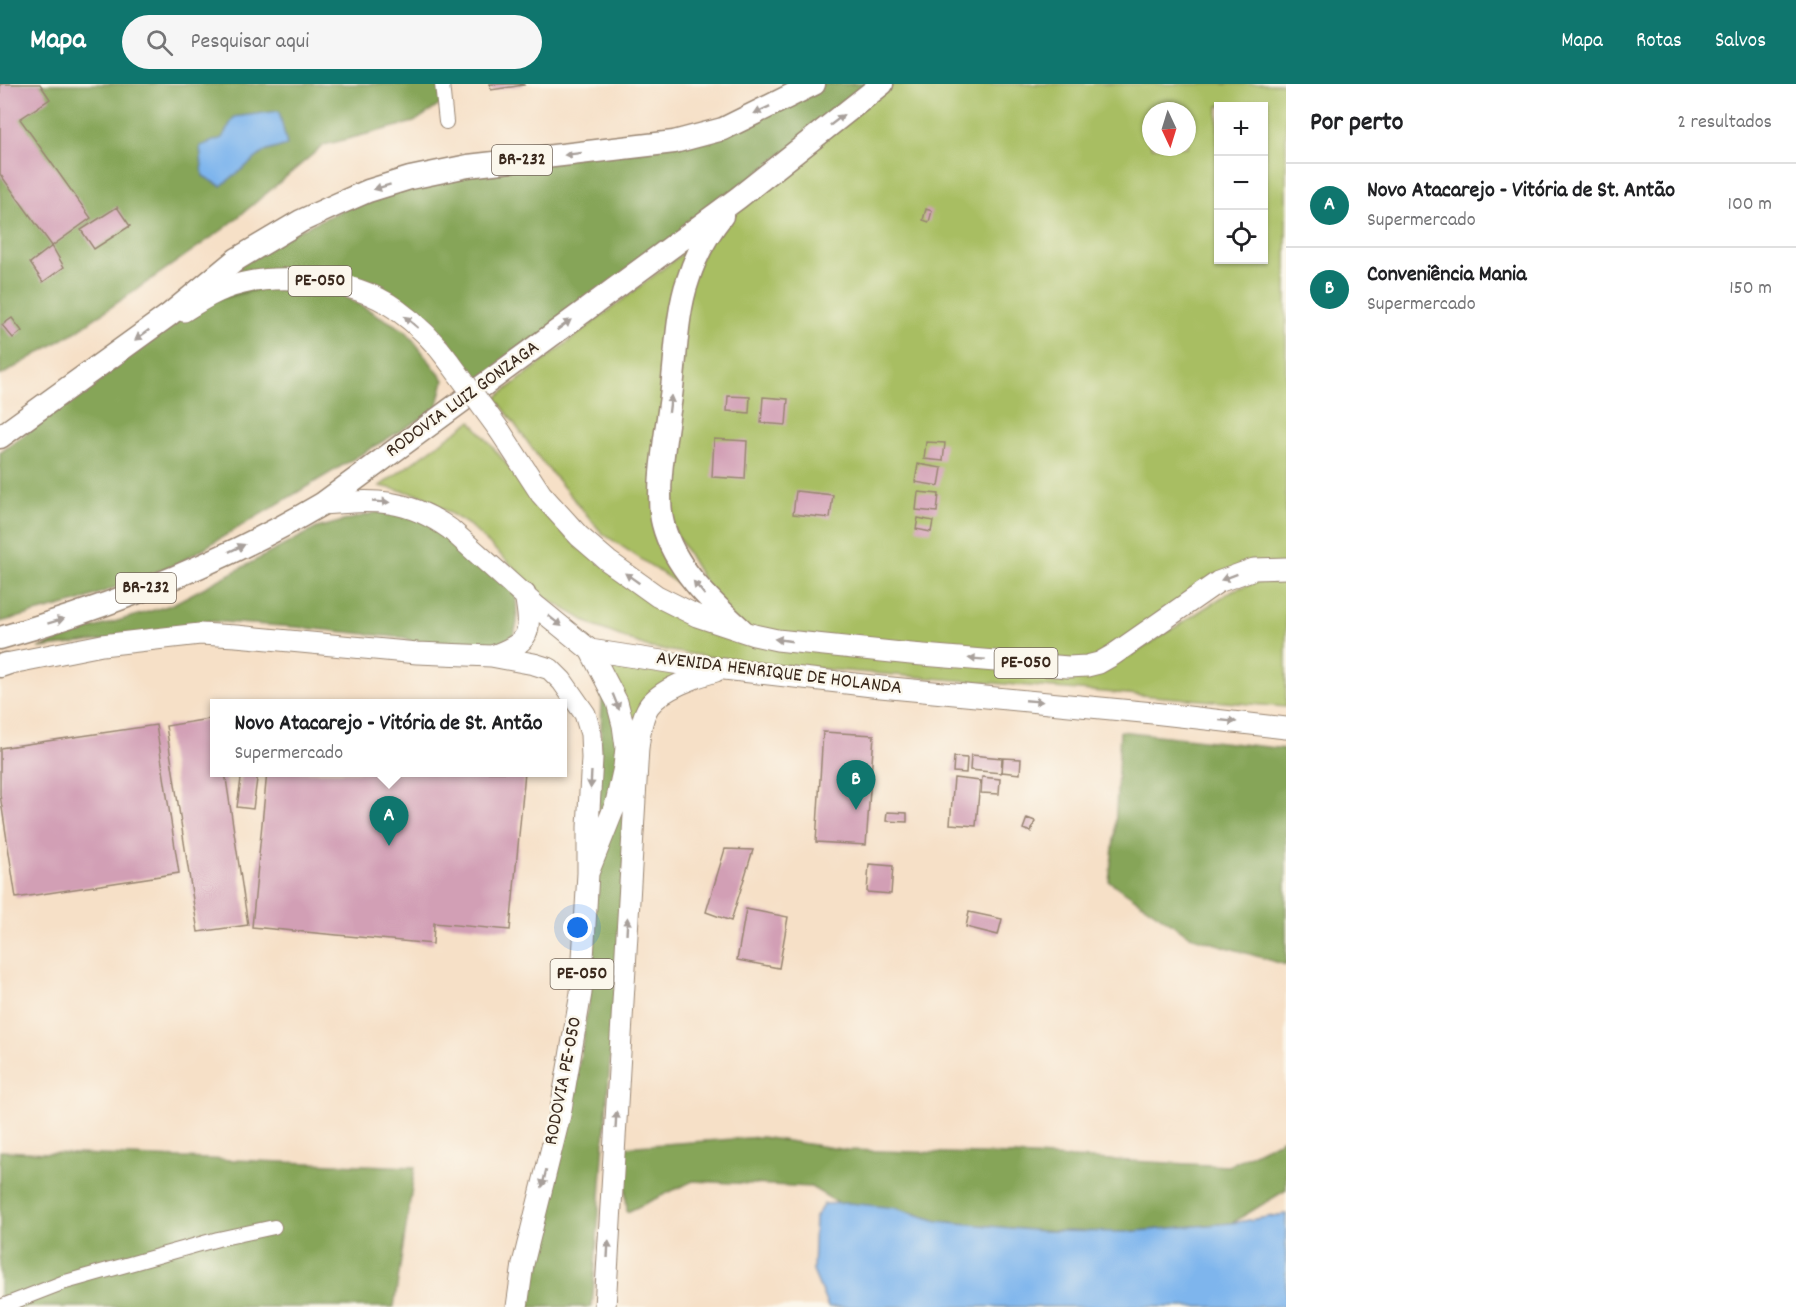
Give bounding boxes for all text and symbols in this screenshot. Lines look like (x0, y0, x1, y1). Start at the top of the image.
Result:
search box (122, 15, 542, 69)
text: Mapa (30, 22, 86, 62)
icon: search (143, 26, 176, 59)
text: Pesquisar aqui (191, 27, 309, 58)
text: Mapa (1561, 27, 1603, 57)
text: Rotas (1636, 27, 1682, 57)
text: Salvos (1715, 27, 1766, 57)
north arrow (1142, 102, 1196, 156)
map controls (1214, 102, 1268, 264)
button: + (1214, 102, 1268, 156)
text: Por perto (1310, 105, 1403, 142)
one-way arrow (753, 106, 770, 115)
text: 2 resultados (1677, 109, 1772, 137)
one-way arrow (829, 113, 845, 126)
road number: BR-232 (492, 145, 552, 175)
one-way arrow (564, 149, 583, 158)
button: − (1214, 156, 1268, 210)
text: Novo Atacarejo - Vitória de St. Antão (1367, 176, 1675, 207)
one-way arrow (373, 183, 391, 192)
text: A (1324, 191, 1335, 219)
text: 100 m (1728, 191, 1772, 219)
text: Supermercado (1367, 207, 1476, 235)
button: locate (1214, 210, 1268, 264)
text: Conveniência Mania (1367, 260, 1526, 291)
road number: PE-050 (288, 266, 352, 296)
text: B (1325, 275, 1334, 303)
text: 150 m (1729, 275, 1772, 303)
text: Supermercado (1367, 291, 1476, 319)
one-way arrow (403, 315, 419, 328)
one-way arrow (556, 319, 572, 332)
one-way arrow (135, 329, 151, 341)
street label: RODOVIA LUIZ GONZAGA (380, 335, 546, 465)
one-way arrow (665, 394, 675, 413)
one-way arrow (371, 498, 390, 507)
one-way arrow (228, 544, 245, 553)
road number: BR-232 (116, 573, 176, 603)
one-way arrow (624, 573, 640, 584)
one-way arrow (1220, 573, 1238, 583)
one-way arrow (693, 580, 706, 596)
one-way arrow (547, 615, 563, 628)
one-way arrow (47, 616, 65, 625)
one-way arrow (773, 636, 792, 645)
street label: AVENIDA HENRIQUE DE HOLANDA (654, 645, 904, 703)
road number: PE-050 (994, 648, 1058, 678)
one-way arrow (967, 654, 986, 663)
one-way arrow (612, 693, 621, 711)
one-way arrow (1025, 696, 1044, 706)
popup (210, 699, 567, 777)
text: Novo Atacarejo - Vitória de St. Antão (235, 709, 542, 740)
one-way arrow (1219, 716, 1238, 726)
text: Supermercado (235, 740, 343, 768)
pin: B (836, 760, 876, 810)
one-way arrow (586, 771, 595, 790)
pin: A (370, 796, 408, 846)
your location (563, 913, 592, 942)
one-way arrow (623, 916, 632, 935)
road number: PE-050 (550, 959, 614, 989)
street label: RODOVIA PE-050 (538, 1014, 590, 1148)
one-way arrow (611, 1111, 620, 1130)
one-way arrow (539, 1170, 548, 1188)
one-way arrow (603, 1239, 613, 1258)

